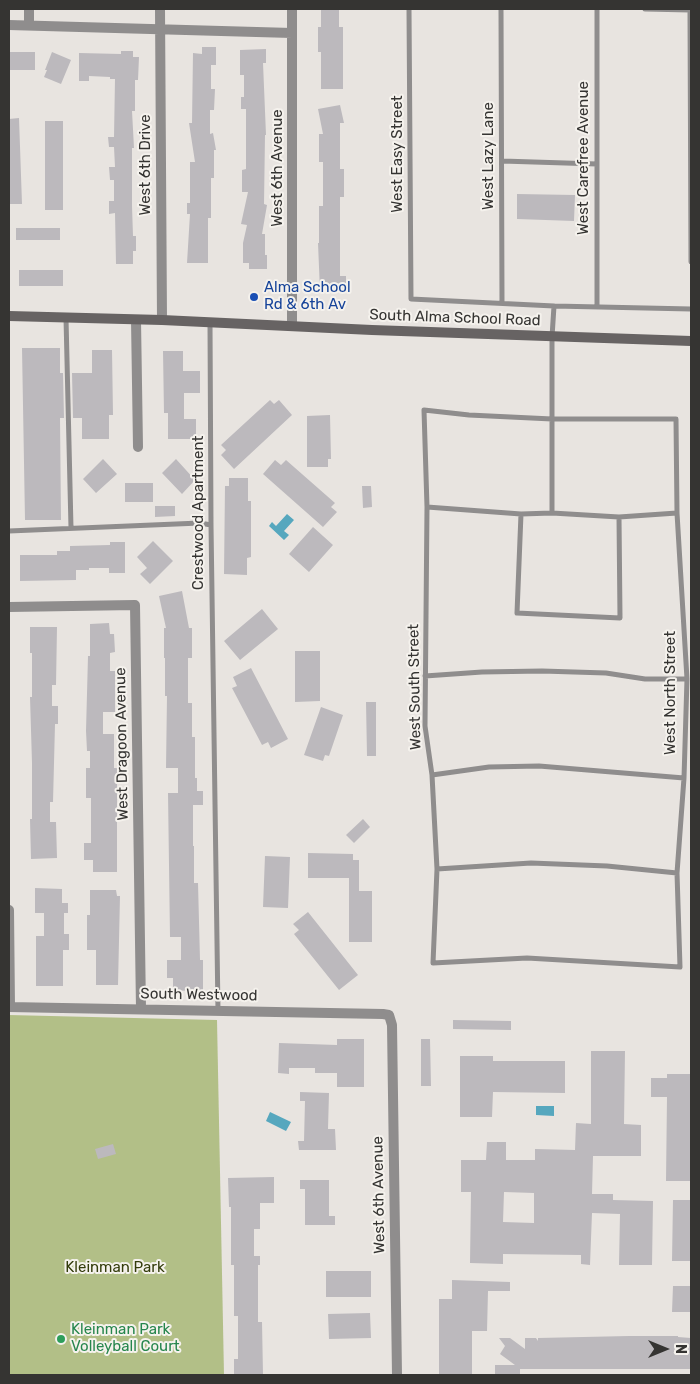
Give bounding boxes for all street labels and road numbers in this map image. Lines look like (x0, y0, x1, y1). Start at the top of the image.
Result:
street label: West Carefree Avenue (575, 81, 593, 235)
street label: West Easy Street (389, 95, 407, 213)
street label: West Lazy Lane (480, 102, 498, 210)
street label: West 6th Avenue (269, 109, 287, 227)
street label: West 6th Drive (137, 114, 155, 216)
street label: South Alma School Road (369, 306, 541, 330)
street label: Crestwood Apartment (190, 436, 208, 590)
street label: West South Street (405, 624, 425, 750)
street label: West North Street (662, 631, 680, 755)
street label: West Dragoon Avenue (112, 667, 132, 821)
street label: South Westwood (140, 985, 258, 1005)
street label: West 6th Avenue (369, 1136, 389, 1254)

